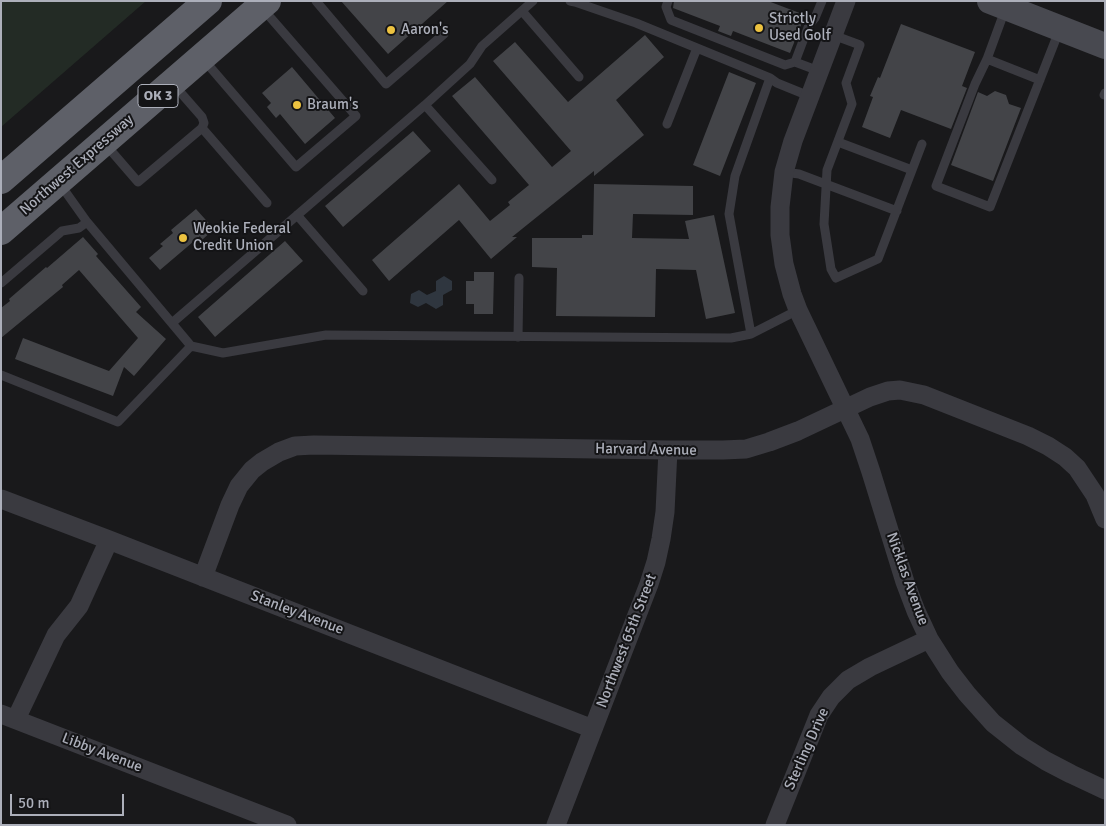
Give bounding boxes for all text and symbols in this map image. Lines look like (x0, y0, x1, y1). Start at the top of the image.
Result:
place label: Strictly Used Golf (769, 10, 831, 45)
place label: Aaron's (401, 21, 449, 39)
marker: Strictly Used Golf (753, 22, 765, 34)
marker: Aaron's (385, 24, 397, 36)
road number: OK 3 (138, 84, 178, 108)
place label: Braum's (307, 96, 359, 114)
marker: Braum's (291, 99, 303, 111)
street label: Northwest Expressway (17, 111, 137, 219)
place label: Weokie Federal Credit Union (193, 220, 291, 255)
marker: Weokie Federal Credit Union (177, 232, 189, 244)
street label: Harvard Avenue (595, 440, 697, 460)
street label: Nicklas Avenue (882, 530, 932, 628)
street label: Northwest 65th Street (593, 571, 661, 711)
street label: Stanley Avenue (248, 587, 346, 639)
street label: Sterling Drive (781, 705, 833, 793)
street label: Libby Avenue (59, 729, 145, 777)
scale bar (12, 784, 126, 816)
text: 50 m (18, 794, 49, 812)

